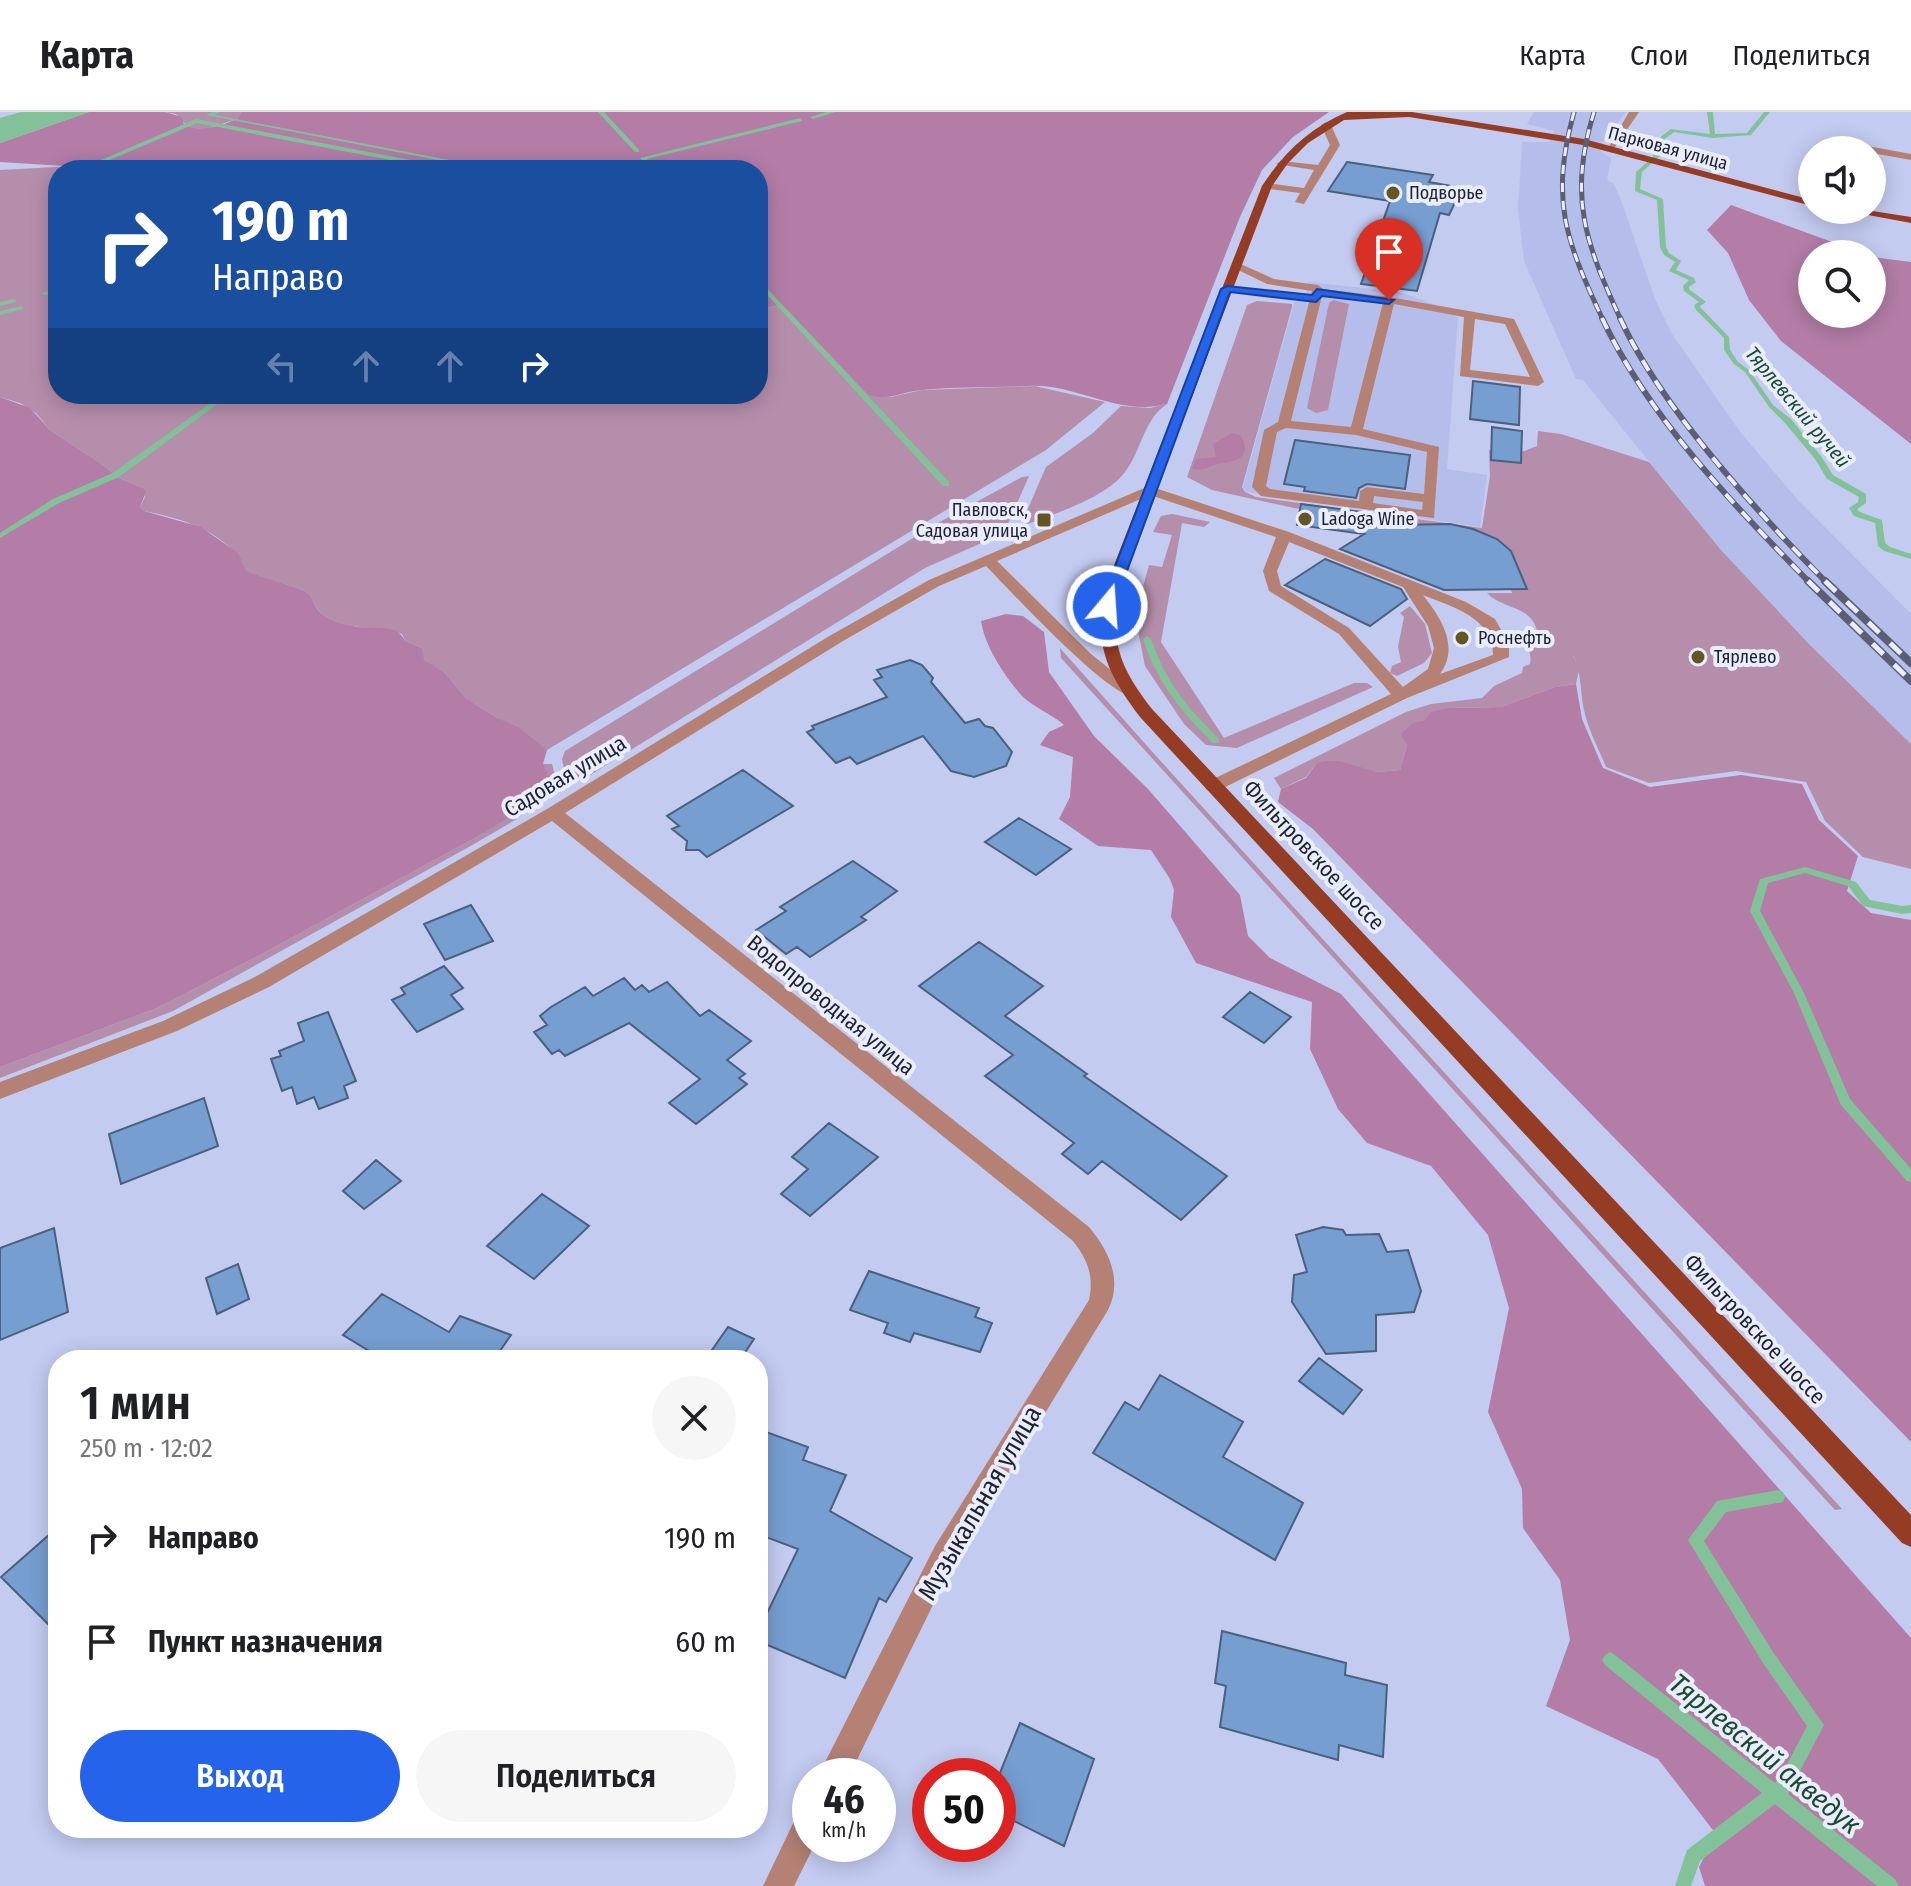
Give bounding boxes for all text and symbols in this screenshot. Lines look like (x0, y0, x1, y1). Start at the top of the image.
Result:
text: Карта (40, 32, 134, 78)
text: Карта (1519, 39, 1586, 72)
text: Слои (1630, 39, 1688, 72)
text: Поделиться (1732, 39, 1871, 72)
street label: Парковая улица (1606, 121, 1730, 175)
map controls (1798, 136, 1886, 328)
button: sound (1798, 136, 1886, 224)
place label: Подворье (1409, 182, 1484, 204)
marker: Подворье (1384, 184, 1402, 202)
text: 190 m (212, 188, 350, 255)
icon: right (80, 192, 184, 296)
pin (1355, 218, 1423, 300)
icon: arrive (1367, 230, 1411, 274)
button: search (1798, 240, 1886, 328)
text: Направо (212, 256, 344, 300)
water label: Тярлевский ручей (1740, 342, 1856, 472)
icon: left (260, 344, 304, 388)
icon: ahead (344, 344, 388, 388)
icon: ahead (428, 344, 472, 388)
icon: right (512, 344, 556, 388)
place label: Павловск, Садовая улица (916, 499, 1028, 542)
place label: Ladoga Wine (1321, 508, 1414, 530)
marker: Ladoga Wine (1296, 510, 1314, 528)
marker: Павловск, Садовая улица (1035, 511, 1053, 529)
position arrow (1065, 564, 1149, 648)
place label: Роснефть (1478, 627, 1551, 649)
marker: Роснефть (1453, 629, 1471, 647)
place label: Тярлево (1714, 646, 1776, 668)
marker: Тярлево (1689, 648, 1707, 666)
street label: Садовая улица (499, 729, 631, 823)
street label: Фильтровское шоссе (1238, 774, 1390, 936)
street label: Водопроводная улица (742, 929, 920, 1081)
street label: Фильтровское шоссе (1679, 1248, 1831, 1410)
text: 1 мин (80, 1374, 191, 1432)
button: close (652, 1376, 736, 1460)
street label: Музыкальная улица (912, 1400, 1048, 1606)
text: 250 m · 12:02 (80, 1433, 213, 1464)
icon: right (80, 1516, 124, 1560)
text: Направо (148, 1520, 259, 1556)
text: 190 m (664, 1520, 736, 1556)
icon: arrive (80, 1620, 124, 1664)
text: Пункт назначения (148, 1624, 383, 1660)
text: 60 m (675, 1624, 736, 1660)
water label: Тярлевский акведук (1663, 1667, 1867, 1841)
button: Выход (80, 1730, 400, 1822)
button: Поделиться (416, 1730, 736, 1822)
speed limit sign: 50 (912, 1758, 1016, 1862)
text: 46 (823, 1776, 865, 1824)
text: km/h (822, 1818, 866, 1842)

